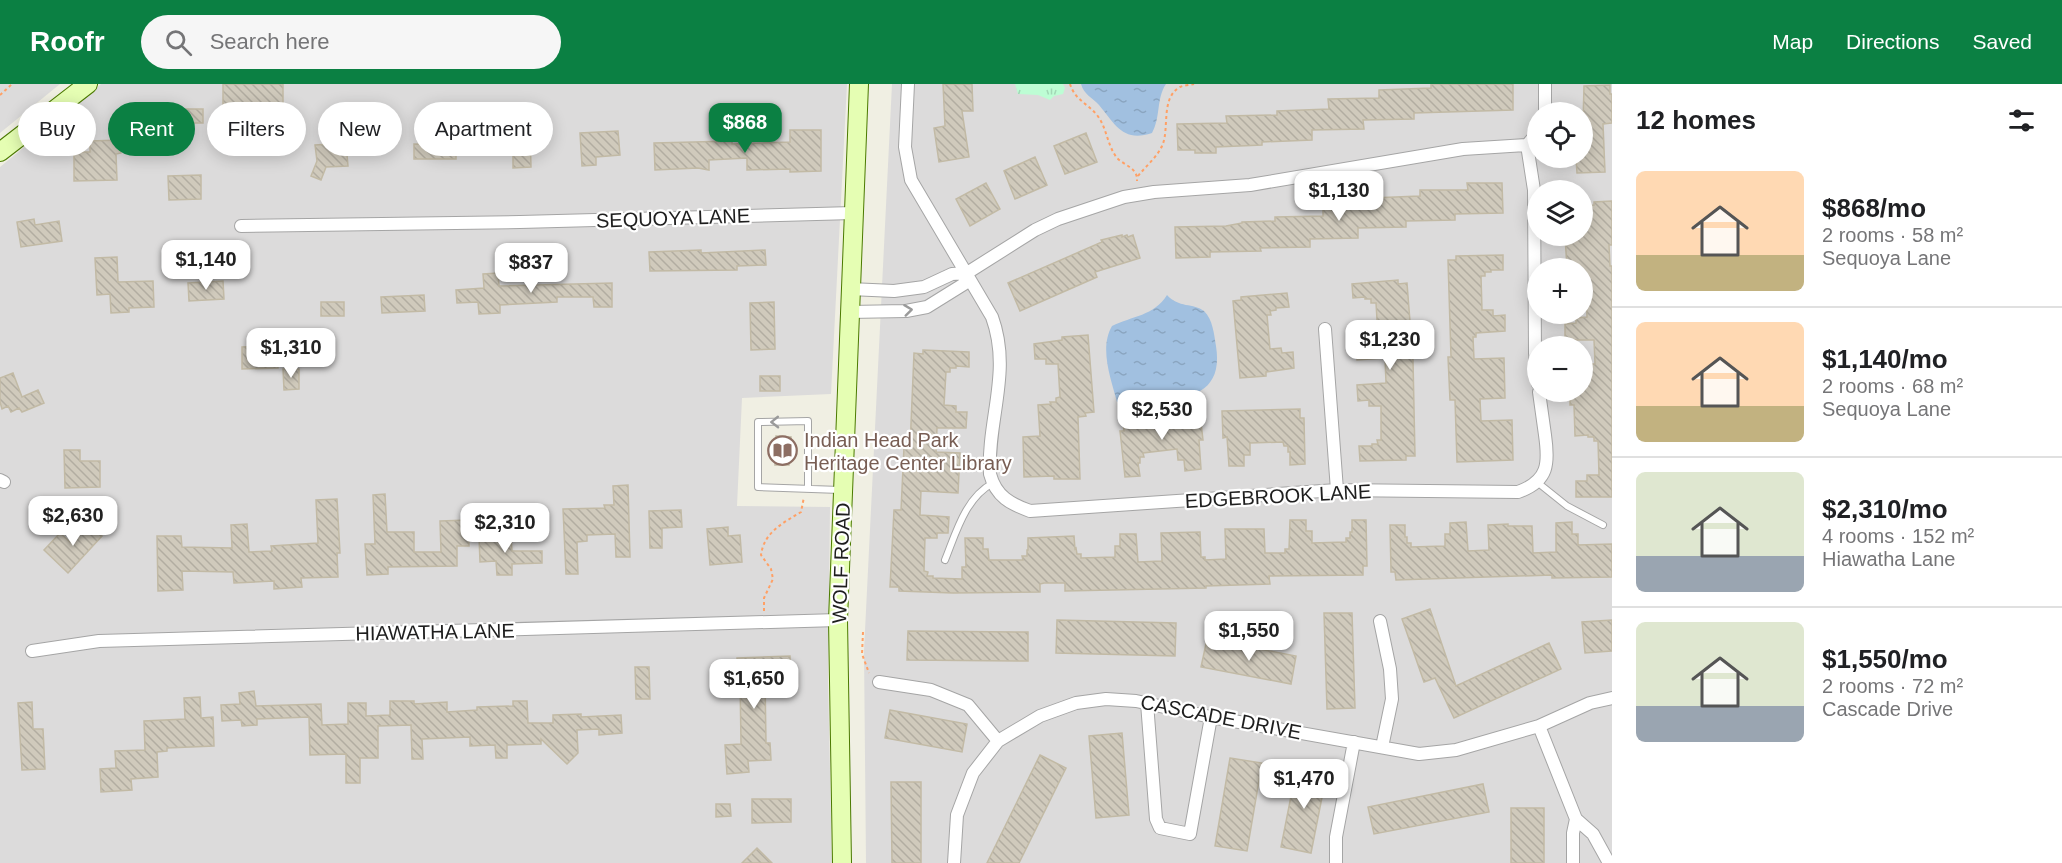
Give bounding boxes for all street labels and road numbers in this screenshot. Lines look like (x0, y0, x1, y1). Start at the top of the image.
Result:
street label: SEQUOYA LANE (596, 204, 750, 232)
street label: EDGEBROOK LANE (1184, 480, 1372, 512)
street label: WOLF ROAD (828, 502, 854, 624)
street label: HIAWATHA LANE (355, 620, 515, 644)
street label: CASCADE DRIVE (1139, 691, 1303, 743)

